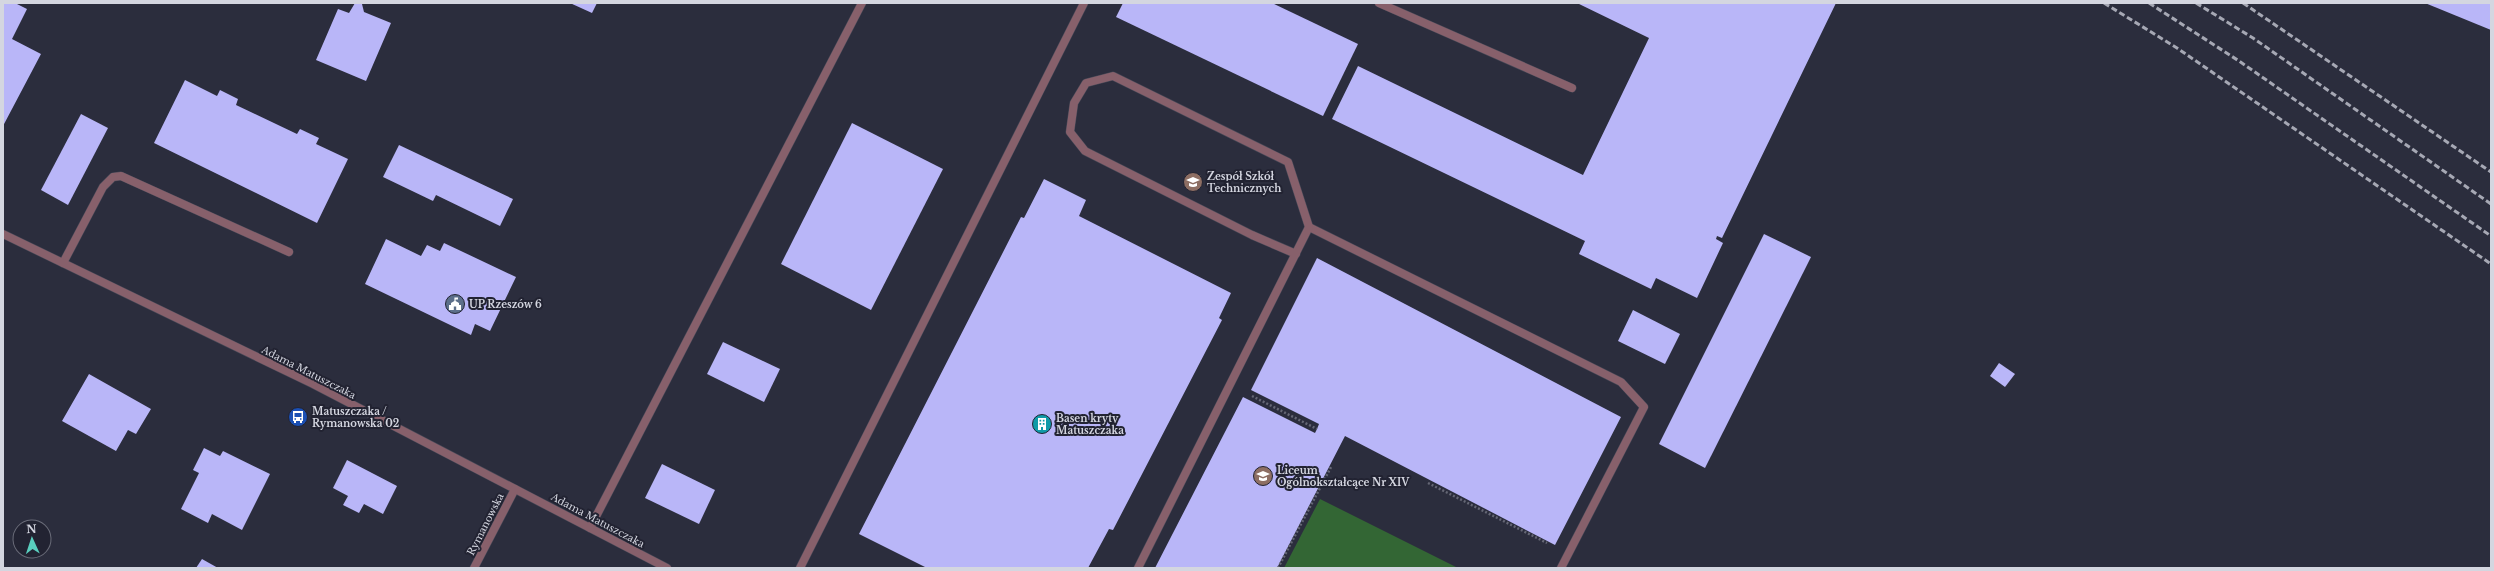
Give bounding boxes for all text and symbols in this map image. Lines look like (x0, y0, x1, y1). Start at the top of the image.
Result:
place label: Zespół Szkół Technicznych (1207, 170, 1282, 195)
school or university icon: Zespół Szkół Technicznych (1182, 171, 1204, 193)
public building icon: UP Rzeszów 6 (444, 293, 466, 315)
place label: UP Rzeszów 6 (469, 298, 542, 311)
street label: Adama Matuszczaka (259, 343, 358, 402)
place label: Matuszczaka / Rymanowska 02 (312, 405, 400, 430)
bus stop icon: Matuszczaka / Rymanowska 02 (287, 406, 309, 428)
place label: Basen kryty Matuszczaka (1056, 412, 1124, 437)
building icon: Basen kryty Matuszczaka (1031, 413, 1053, 435)
place label: Liceum Ogólnokształcące Nr XIV (1277, 464, 1410, 489)
school or university icon: Liceum Ogólnokształcące Nr XIV (1252, 465, 1274, 487)
street label: Adama Matuszczaka (548, 490, 647, 551)
street label: Rymanowska (464, 491, 507, 558)
north arrow (12, 519, 52, 559)
text: N (26, 522, 38, 536)

